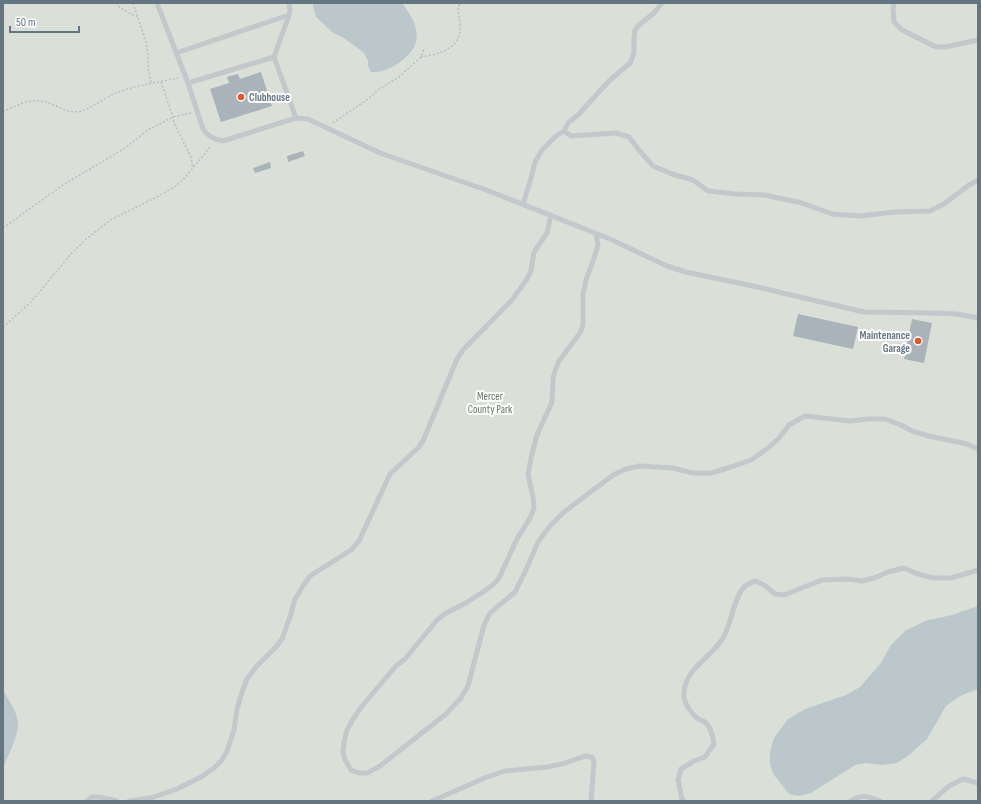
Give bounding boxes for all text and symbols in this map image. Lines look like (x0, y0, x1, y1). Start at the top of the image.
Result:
scale bar (10, 8, 79, 34)
text: 50 m (16, 15, 36, 30)
place label: Clubhouse (249, 91, 290, 104)
marker: Clubhouse (236, 92, 246, 102)
place label: Maintenance Garage (859, 329, 910, 355)
marker: Maintenance Garage (913, 336, 923, 346)
park label: Mercer County Park (468, 390, 513, 416)

